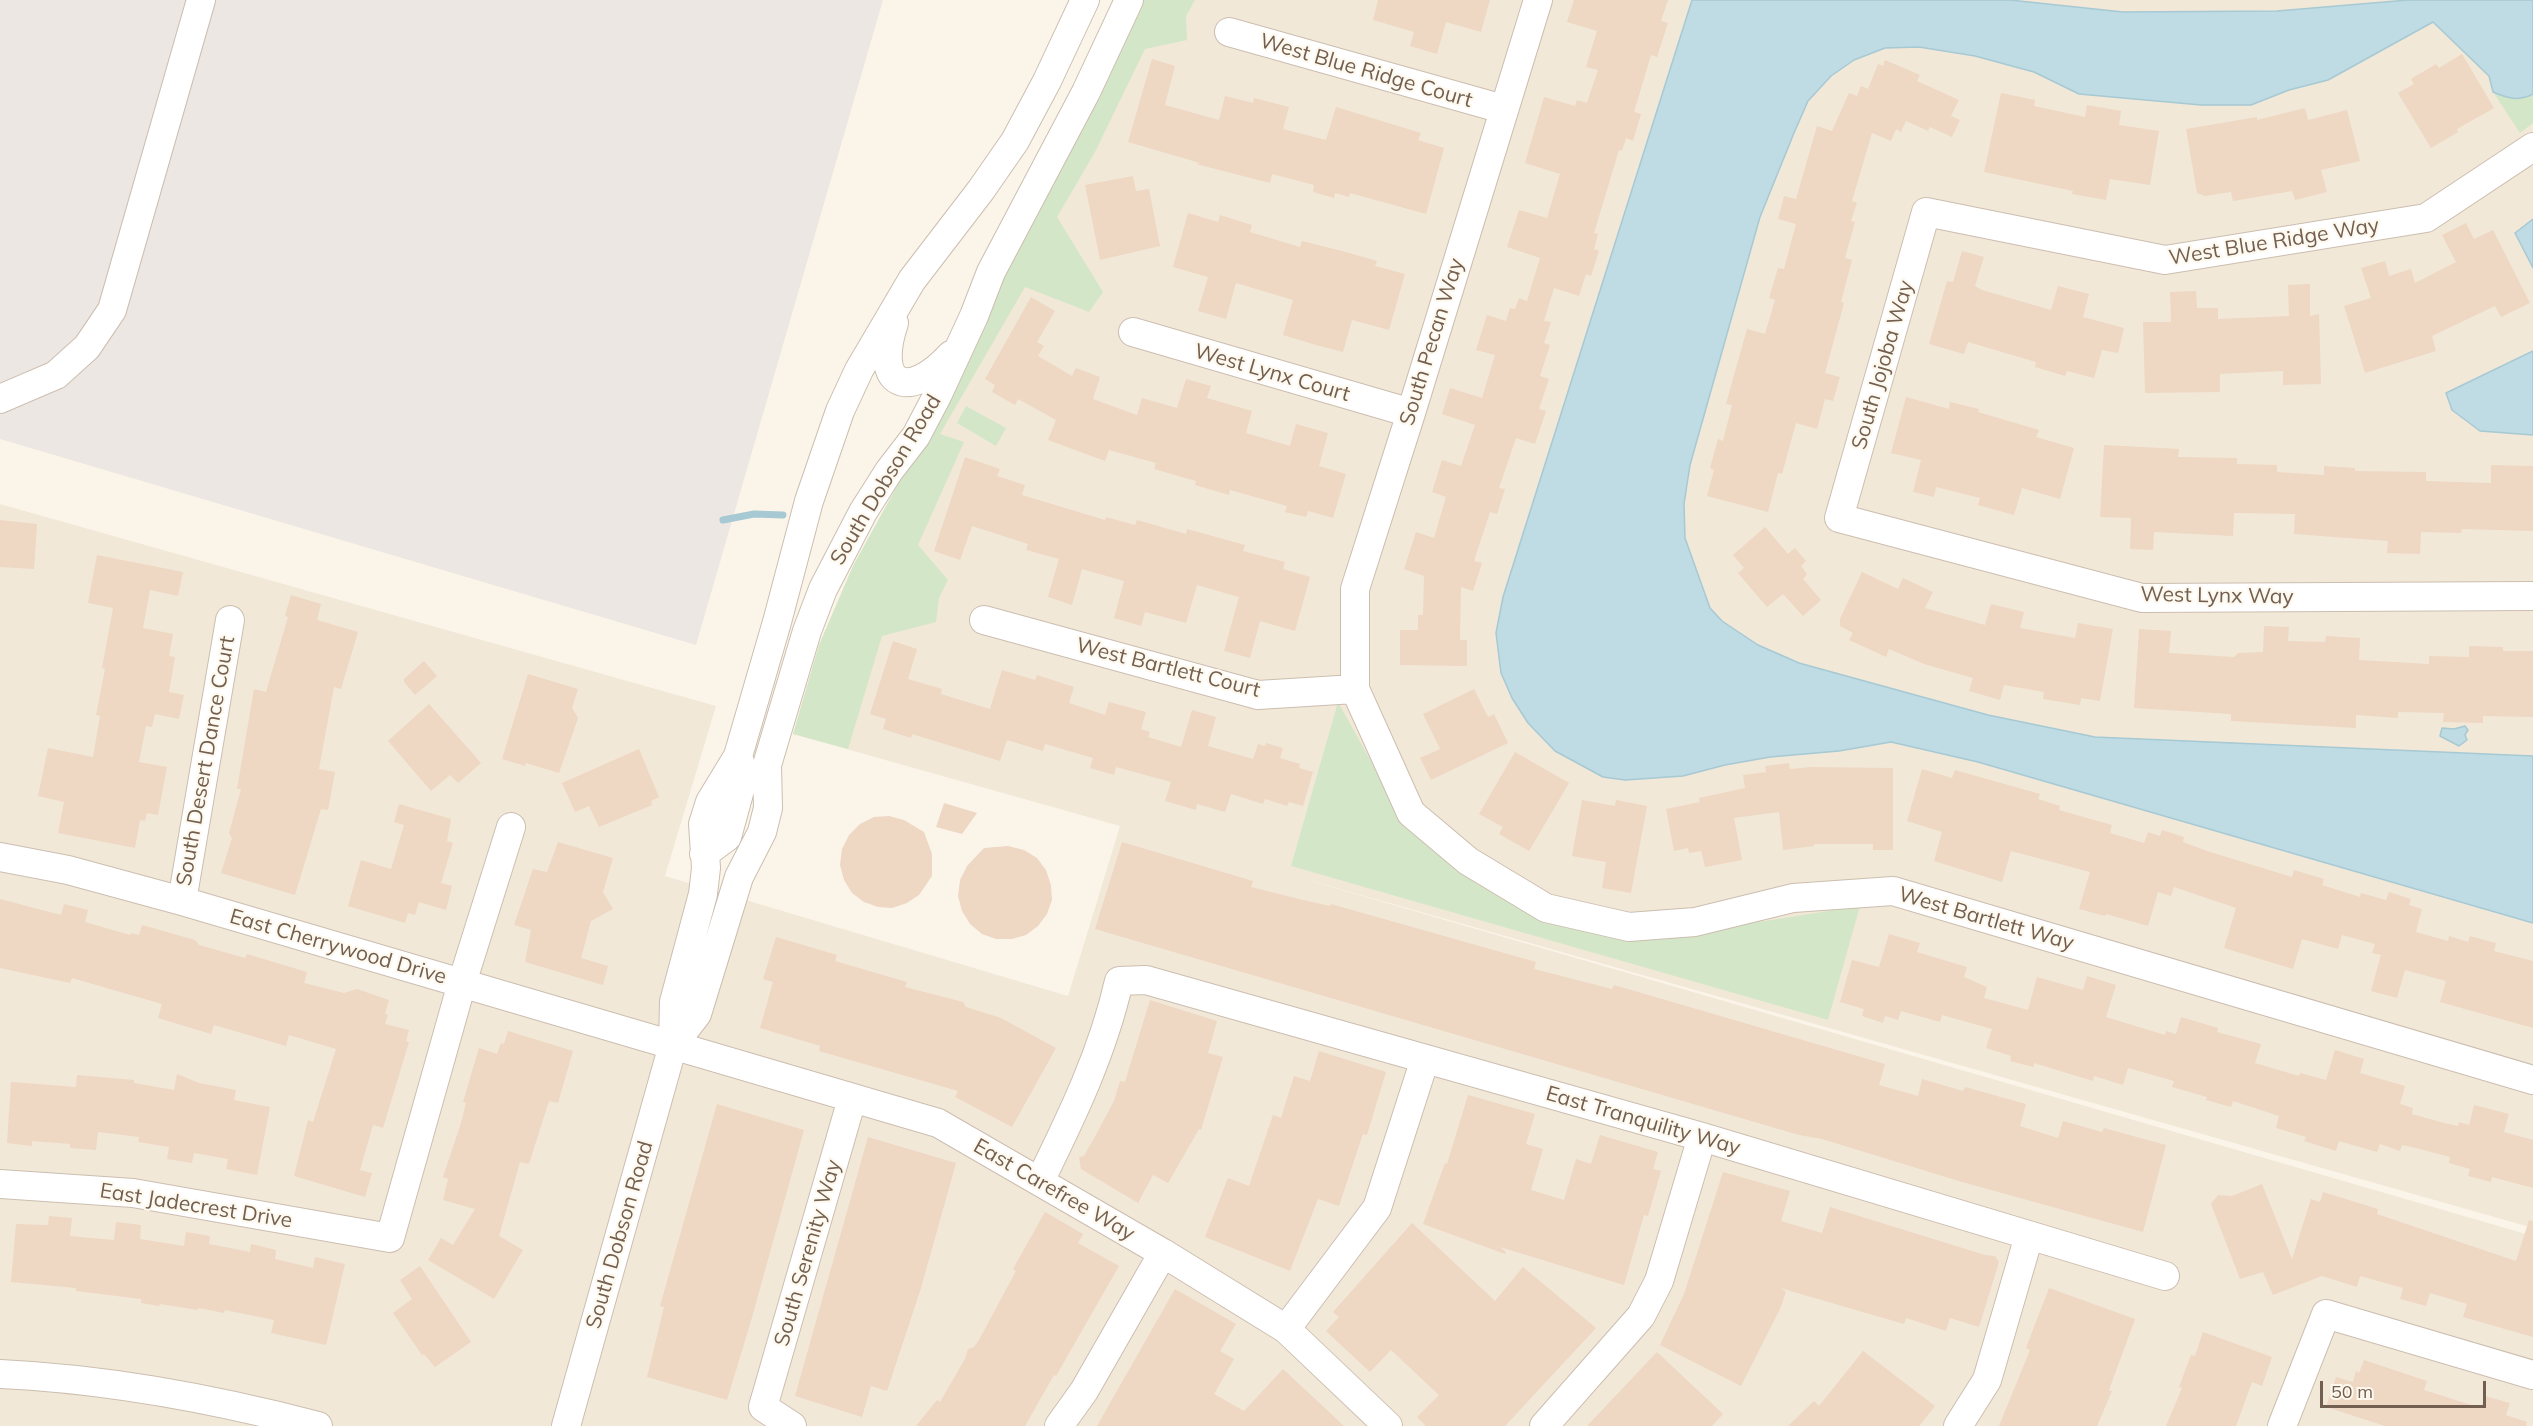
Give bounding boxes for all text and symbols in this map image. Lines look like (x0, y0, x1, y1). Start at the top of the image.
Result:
street label: West Blue Ridge Court (1257, 29, 1475, 113)
street label: West Blue Ridge Way (2167, 213, 2381, 271)
street label: South Pecan Way (1395, 255, 1469, 429)
street label: South Jojoba Way (1847, 278, 1919, 452)
street label: West Lynx Court (1191, 339, 1353, 407)
street label: South Dobson Road (825, 390, 947, 570)
street label: West Lynx Way (2140, 582, 2294, 610)
street label: West Bartlett Court (1073, 633, 1263, 703)
street label: South Desert Dance Court (172, 634, 240, 888)
street label: West Bartlett Way (1895, 882, 2077, 956)
street label: East Cherrywood Drive (227, 904, 449, 990)
street label: East Tranquility Way (1543, 1081, 1743, 1161)
street label: East Carefree Way (969, 1134, 1139, 1246)
street label: South Dobson Road (581, 1138, 659, 1332)
street label: South Serenity Way (769, 1157, 847, 1349)
street label: East Jadecrest Drive (98, 1178, 294, 1234)
scale bar (2323, 1369, 2490, 1407)
text: 50 m (2331, 1380, 2373, 1403)

